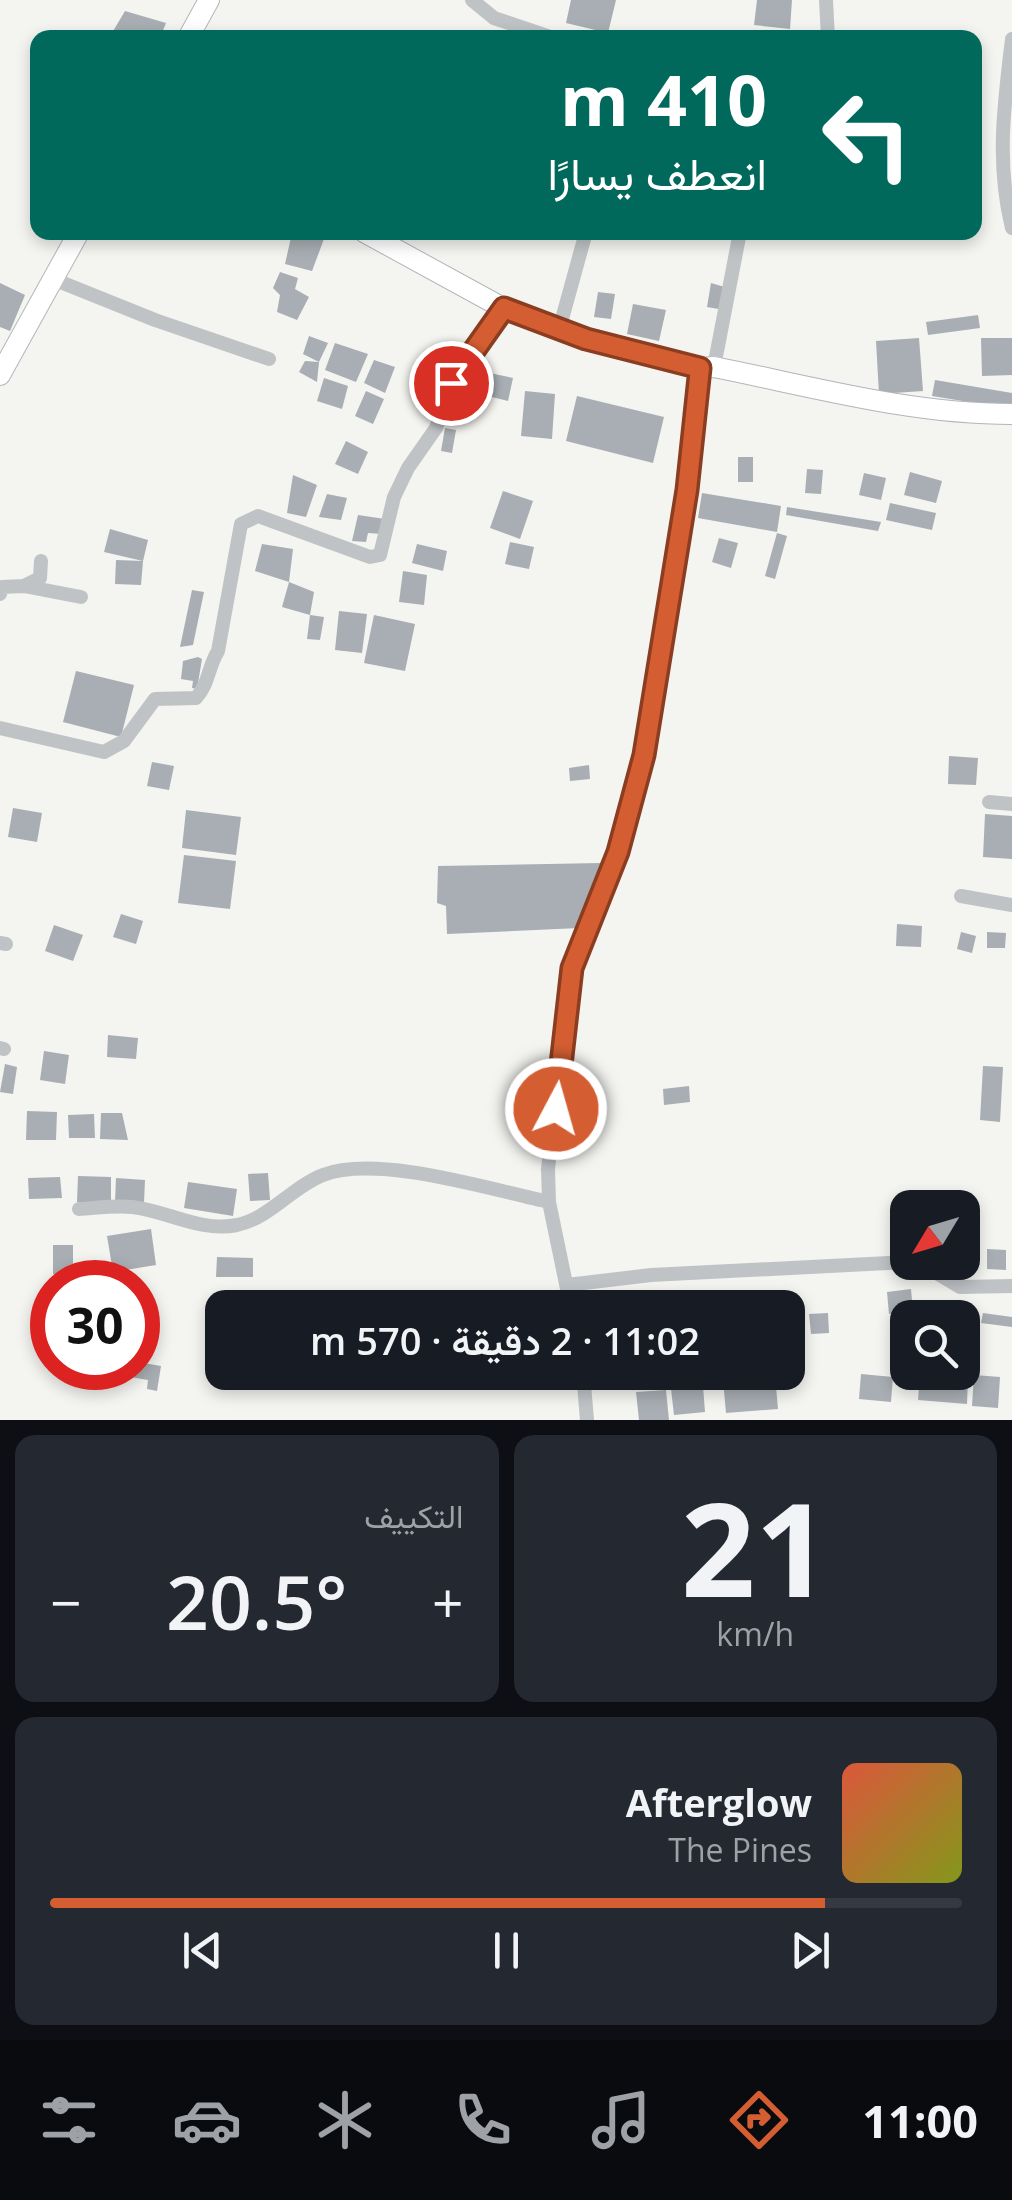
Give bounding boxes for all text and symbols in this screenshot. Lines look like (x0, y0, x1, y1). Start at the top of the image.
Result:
text: 410 m (560, 51, 767, 147)
icon: left (802, 70, 932, 200)
text: انعطف يسارًا (548, 142, 767, 203)
pin (409, 341, 494, 426)
icon: arrive (424, 356, 479, 411)
position arrow (504, 1057, 608, 1161)
north arrow (890, 1190, 980, 1280)
map controls (890, 1190, 980, 1390)
speed limit sign: 30 (30, 1260, 160, 1390)
button: search (890, 1300, 980, 1390)
text: 11:02 · 2 دقيقة · 570 m (310, 1314, 700, 1366)
text: 21 (681, 1458, 830, 1635)
text: التكييف (364, 1494, 464, 1537)
text: 20.5° (166, 1550, 347, 1652)
text: − (50, 1564, 81, 1639)
text: + (432, 1564, 464, 1639)
text: km/h (716, 1612, 794, 1655)
text: Afterglow (626, 1776, 812, 1828)
text: The Pines (668, 1828, 812, 1871)
icon: previous (175, 1923, 230, 1978)
icon: pause (479, 1923, 534, 1978)
icon: next (783, 1923, 838, 1978)
icon: filters (34, 2085, 104, 2155)
icon: car (172, 2085, 242, 2155)
icon: climate (310, 2085, 380, 2155)
icon: phone (448, 2085, 518, 2155)
icon: music (586, 2085, 656, 2155)
icon: directions (724, 2085, 794, 2155)
text: 11:00 (862, 2090, 978, 2151)

